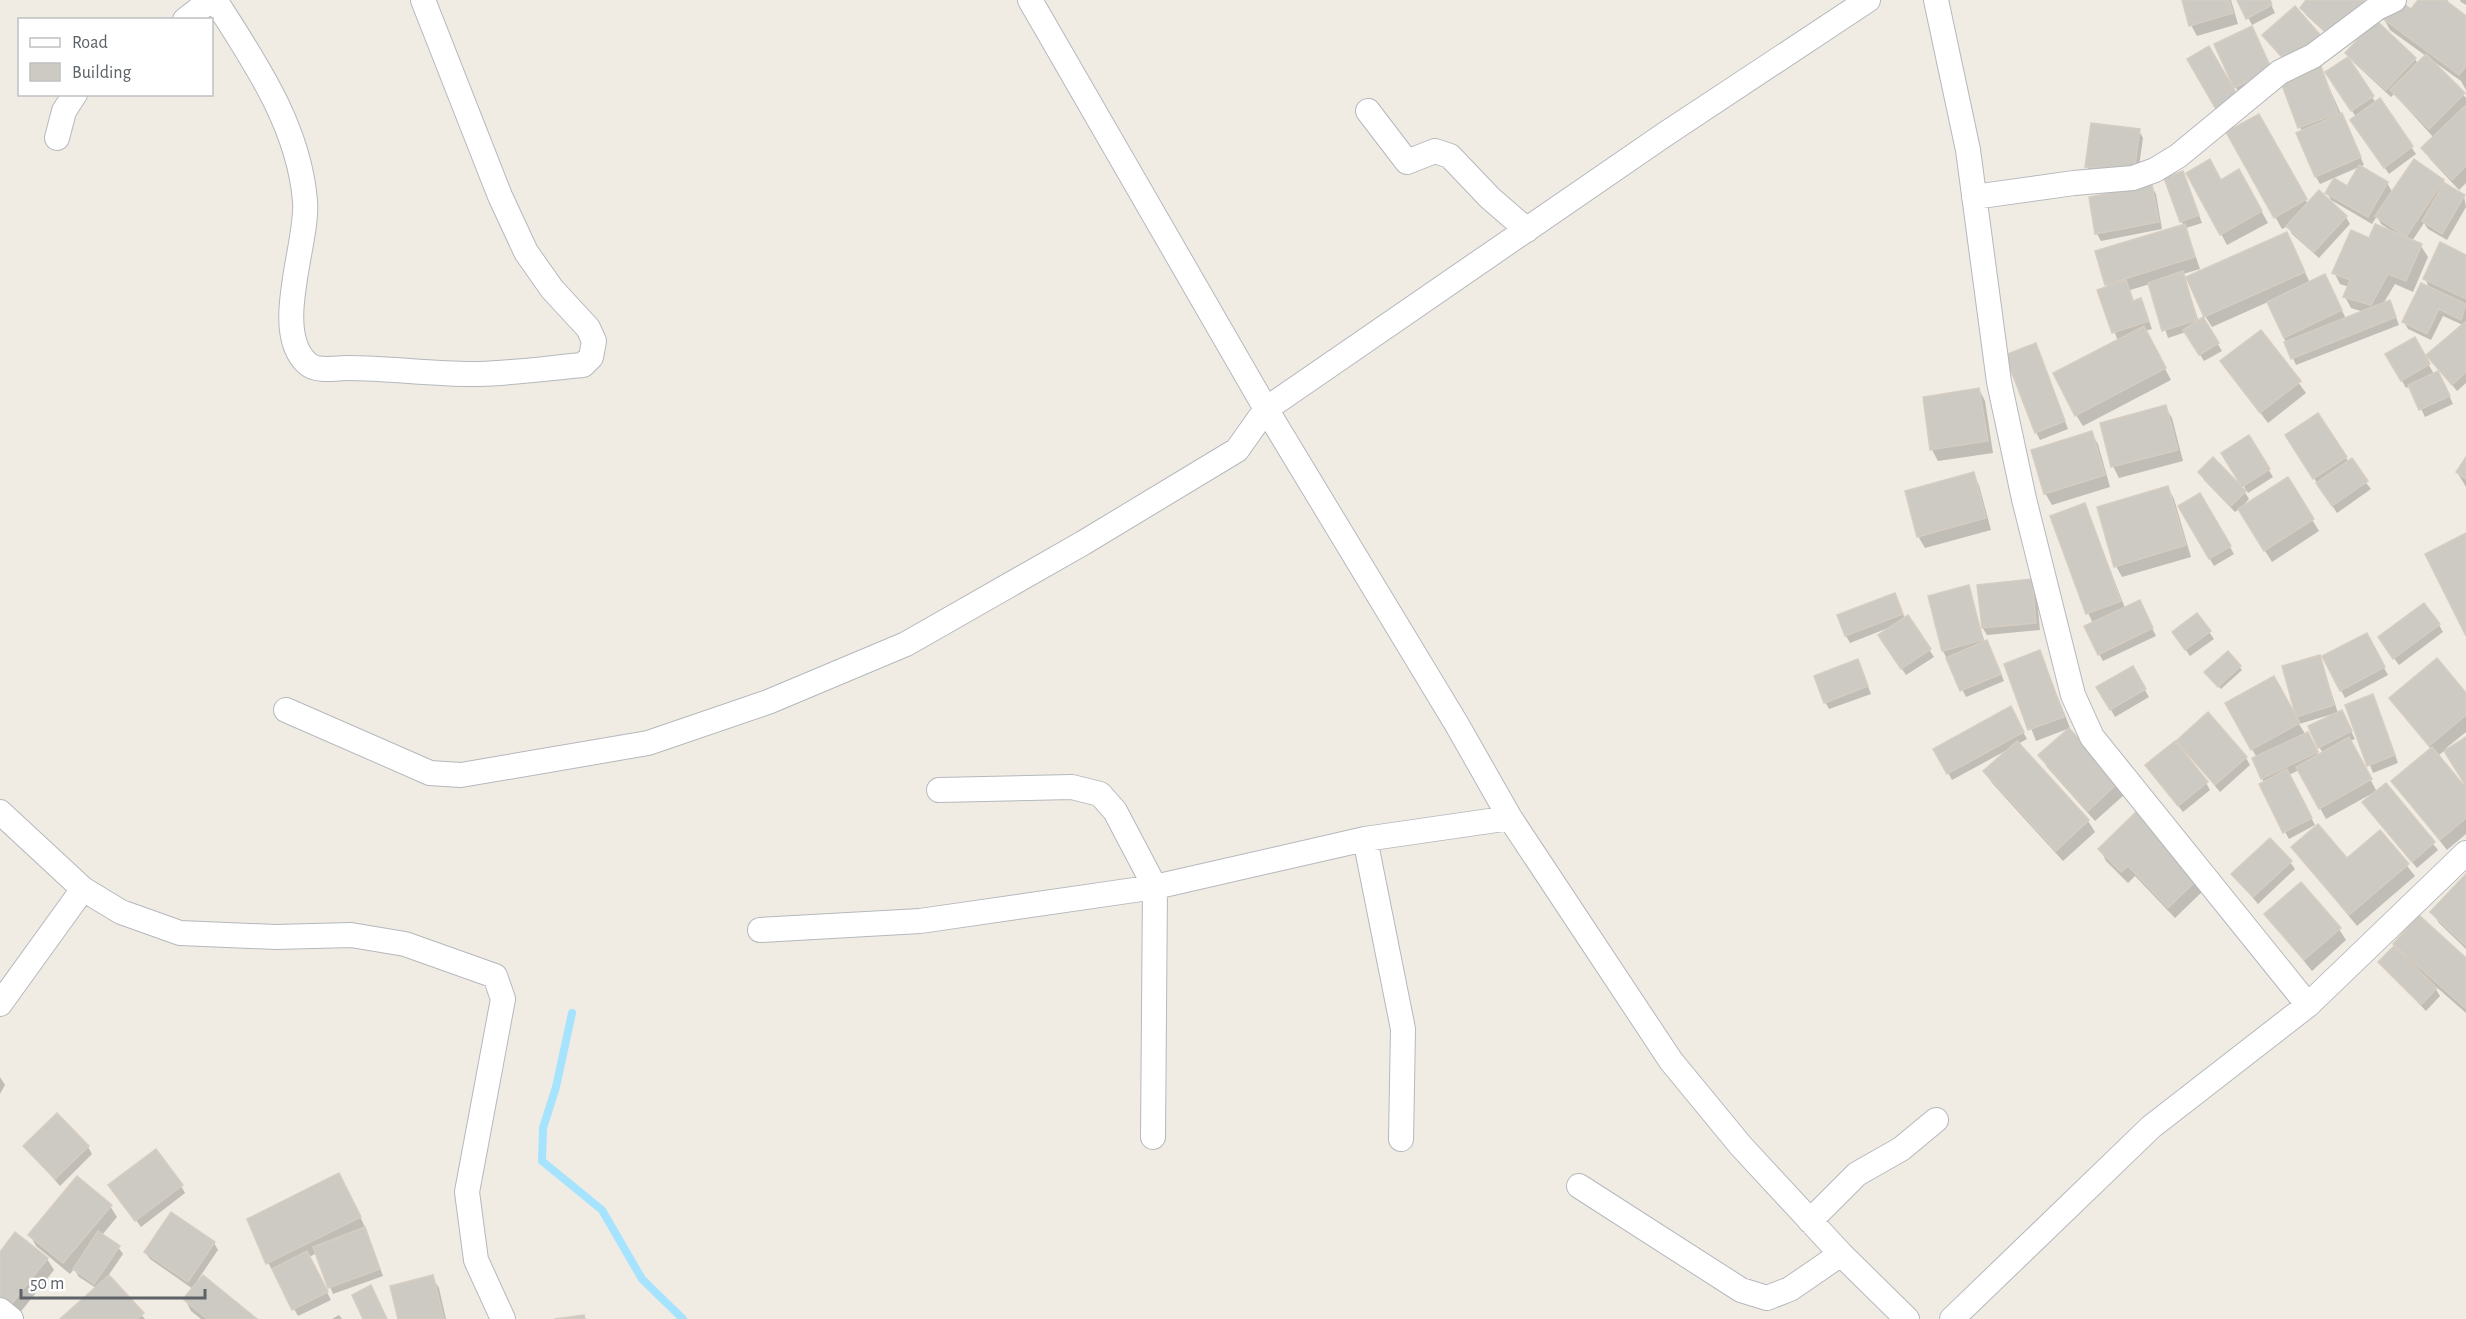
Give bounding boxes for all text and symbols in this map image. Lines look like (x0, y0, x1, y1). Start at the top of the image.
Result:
legend (18, 18, 213, 96)
text: Road (72, 34, 108, 52)
text: Building (72, 64, 132, 82)
scale bar (21, 1262, 206, 1300)
text: 50 m (30, 1275, 64, 1293)

